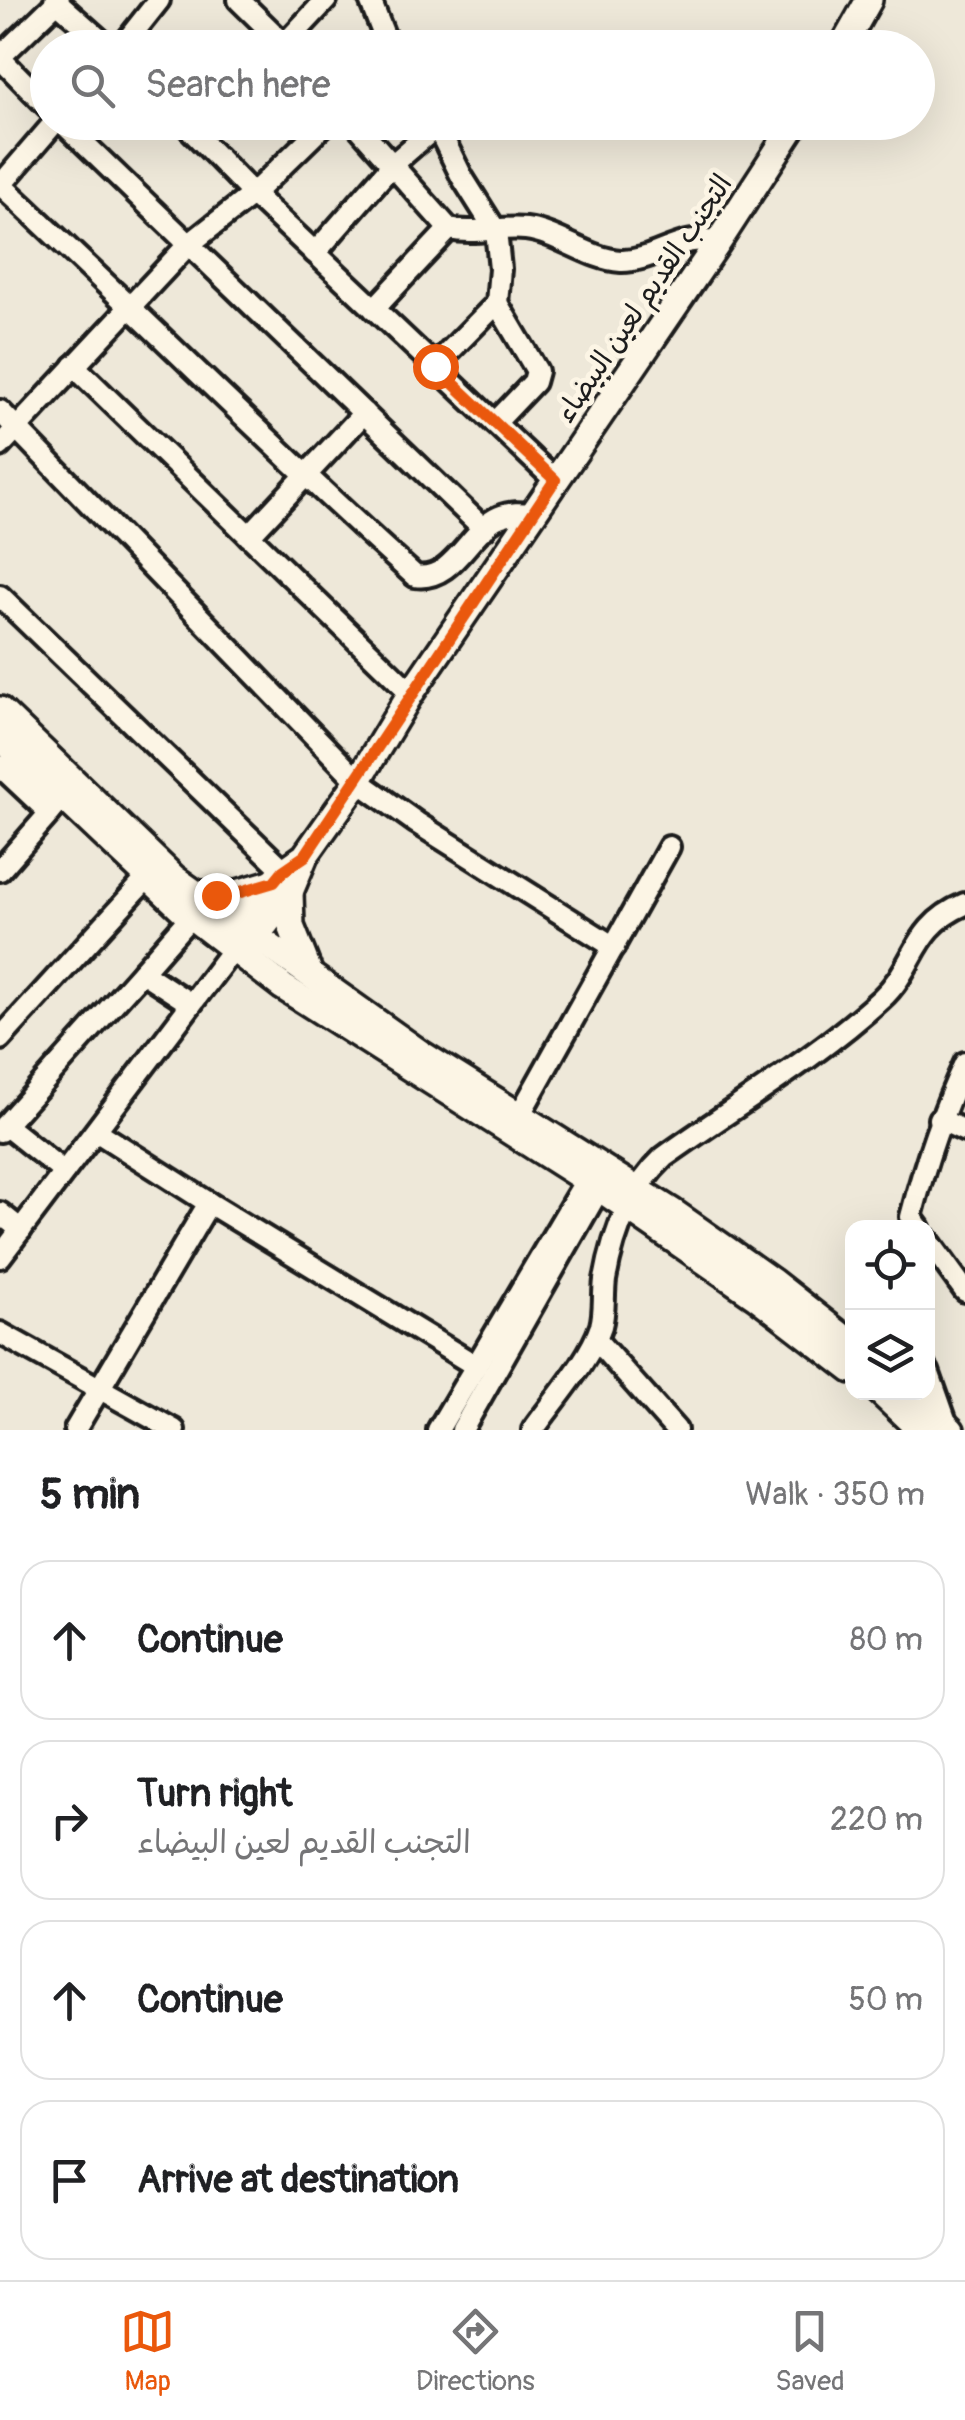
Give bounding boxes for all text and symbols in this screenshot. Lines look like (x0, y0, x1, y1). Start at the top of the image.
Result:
search box (30, 30, 935, 140)
icon: search (65, 58, 120, 113)
text: Search here (145, 61, 331, 109)
street label: التجنب القديم لعين البيضاء (548, 168, 743, 431)
route start (413, 344, 459, 390)
route end (194, 873, 240, 919)
map controls (845, 1220, 935, 1400)
button: locate (845, 1220, 935, 1310)
button: layers (845, 1310, 935, 1400)
text: 5 min (40, 1469, 140, 1521)
text: Walk · 350 m (745, 1475, 925, 1515)
icon: ahead (42, 1613, 97, 1668)
text: Continue (137, 1616, 283, 1664)
text: 80 m (850, 1620, 923, 1660)
text: Turn right (137, 1770, 292, 1818)
icon: right (42, 1793, 97, 1848)
text: 220 m (830, 1800, 923, 1840)
text: التجنب القديم لعين البيضاء (137, 1823, 471, 1863)
icon: ahead (42, 1973, 97, 2028)
text: Continue (137, 1976, 283, 2024)
text: 50 m (848, 1980, 923, 2020)
icon: arrive (42, 2153, 97, 2208)
text: Arrive at destination (137, 2156, 459, 2204)
tab: Map (120, 2304, 175, 2399)
tab: Directions (416, 2304, 535, 2399)
tab: Saved (775, 2304, 845, 2399)

